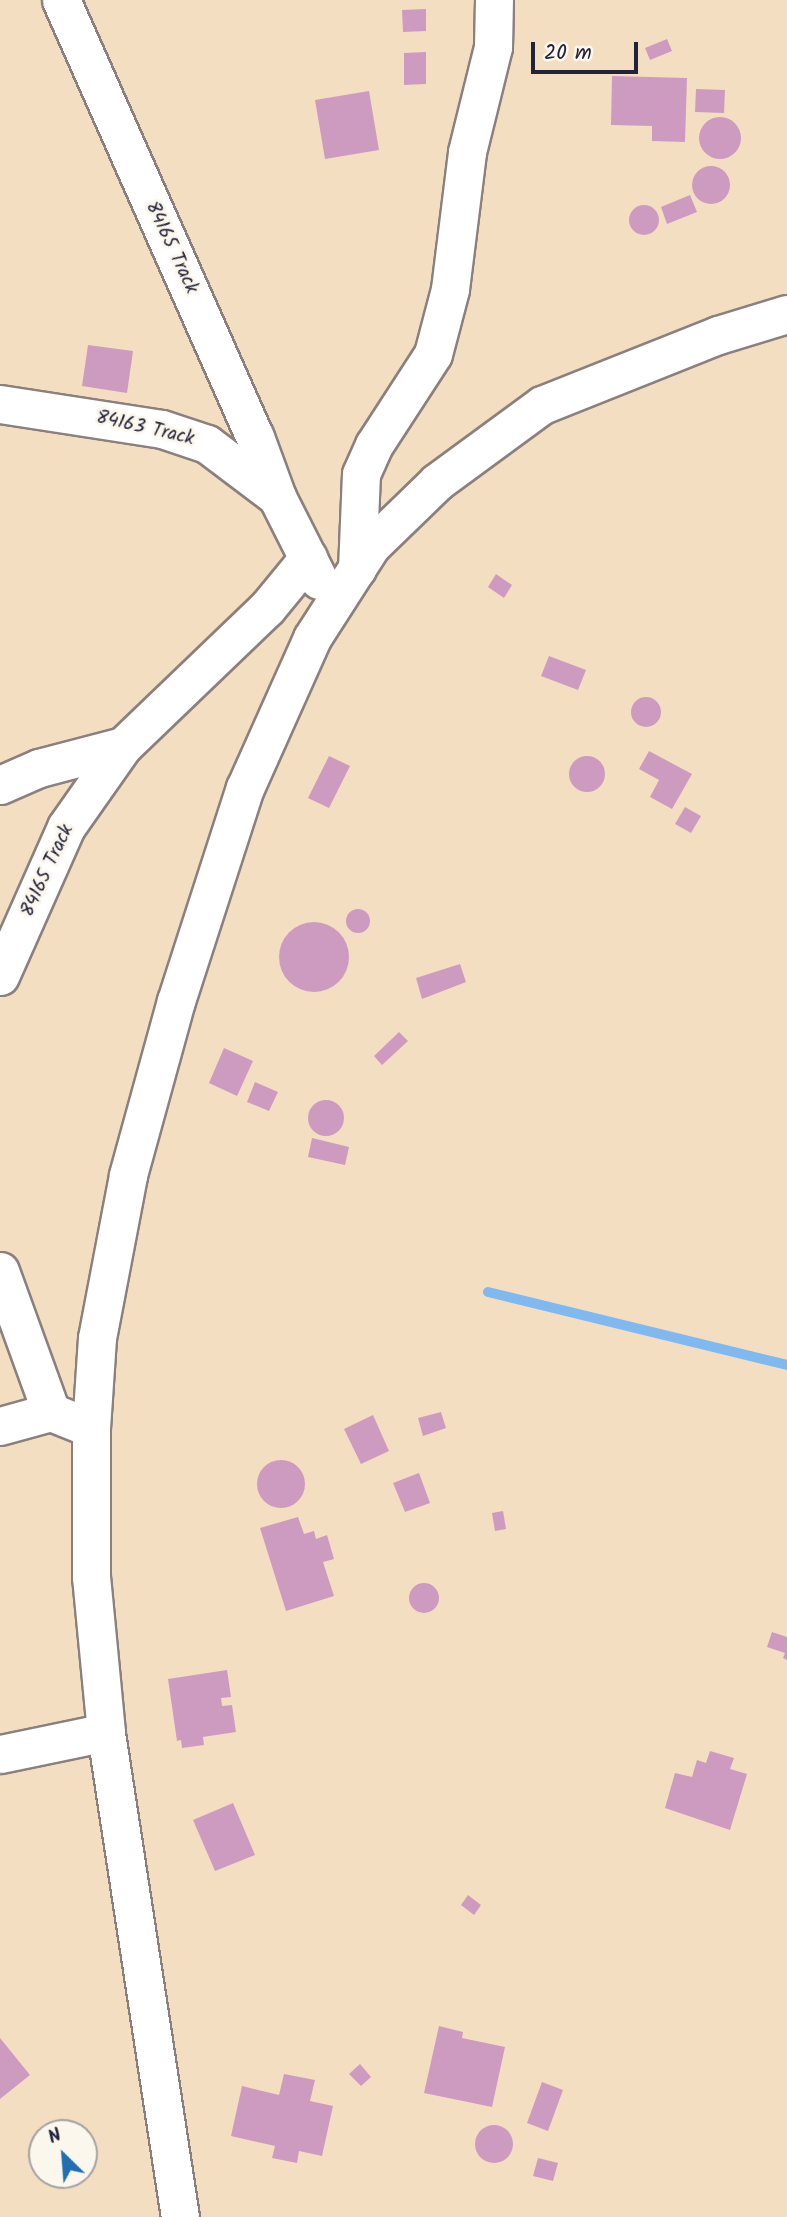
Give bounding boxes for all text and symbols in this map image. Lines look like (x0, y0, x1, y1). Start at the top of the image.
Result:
scale bar (535, 28, 642, 72)
text: 20 m (544, 37, 592, 70)
street label: 84165 Track (140, 198, 202, 298)
street label: 84163 Track (94, 407, 196, 451)
street label: 84165 Track (17, 821, 79, 921)
north arrow (28, 2119, 98, 2189)
text: N (43, 2121, 67, 2153)

